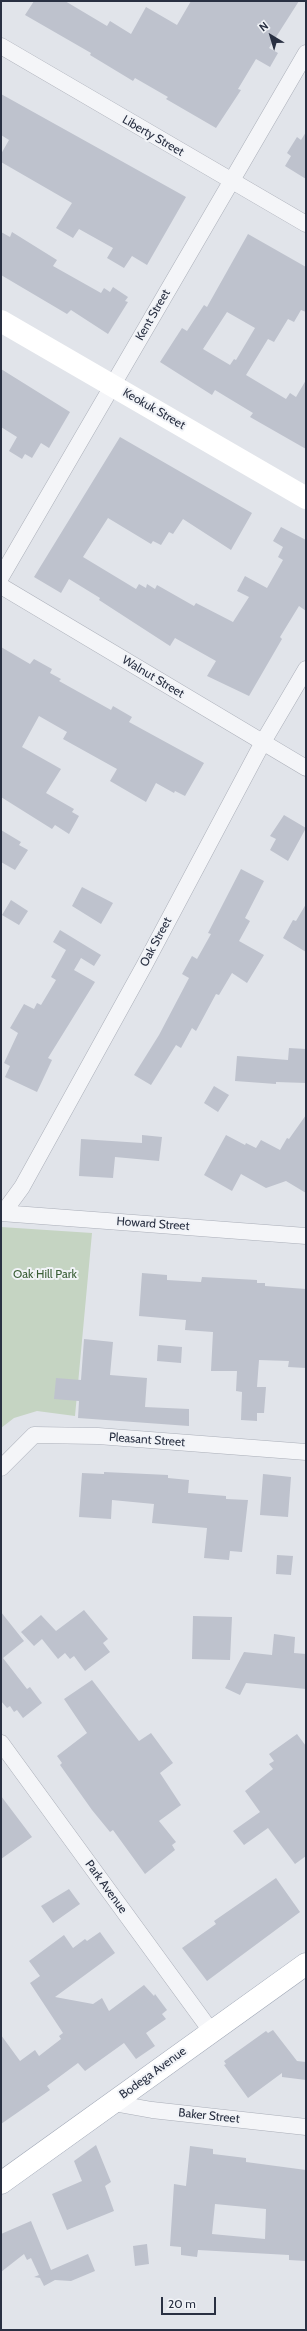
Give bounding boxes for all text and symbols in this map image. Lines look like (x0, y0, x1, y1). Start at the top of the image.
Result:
north arrow (251, 16, 291, 56)
text: N (256, 19, 271, 34)
street label: Liberty Street (120, 113, 186, 159)
street label: Kent Street (133, 287, 173, 343)
street label: Keokuk Street (120, 385, 188, 433)
street label: Walnut Street (119, 653, 187, 701)
street label: Oak Street (137, 915, 175, 969)
street label: Howard Street (116, 1214, 190, 1234)
park label: Oak Hill Park (13, 1267, 77, 1281)
street label: Pleasant Street (108, 1430, 186, 1450)
street label: Park Avenue (82, 1858, 130, 1916)
street label: Bodega Avenue (117, 2044, 189, 2102)
street label: Baker Street (178, 2106, 240, 2126)
scale bar (163, 2289, 218, 2315)
text: 20 m (168, 2296, 196, 2311)

